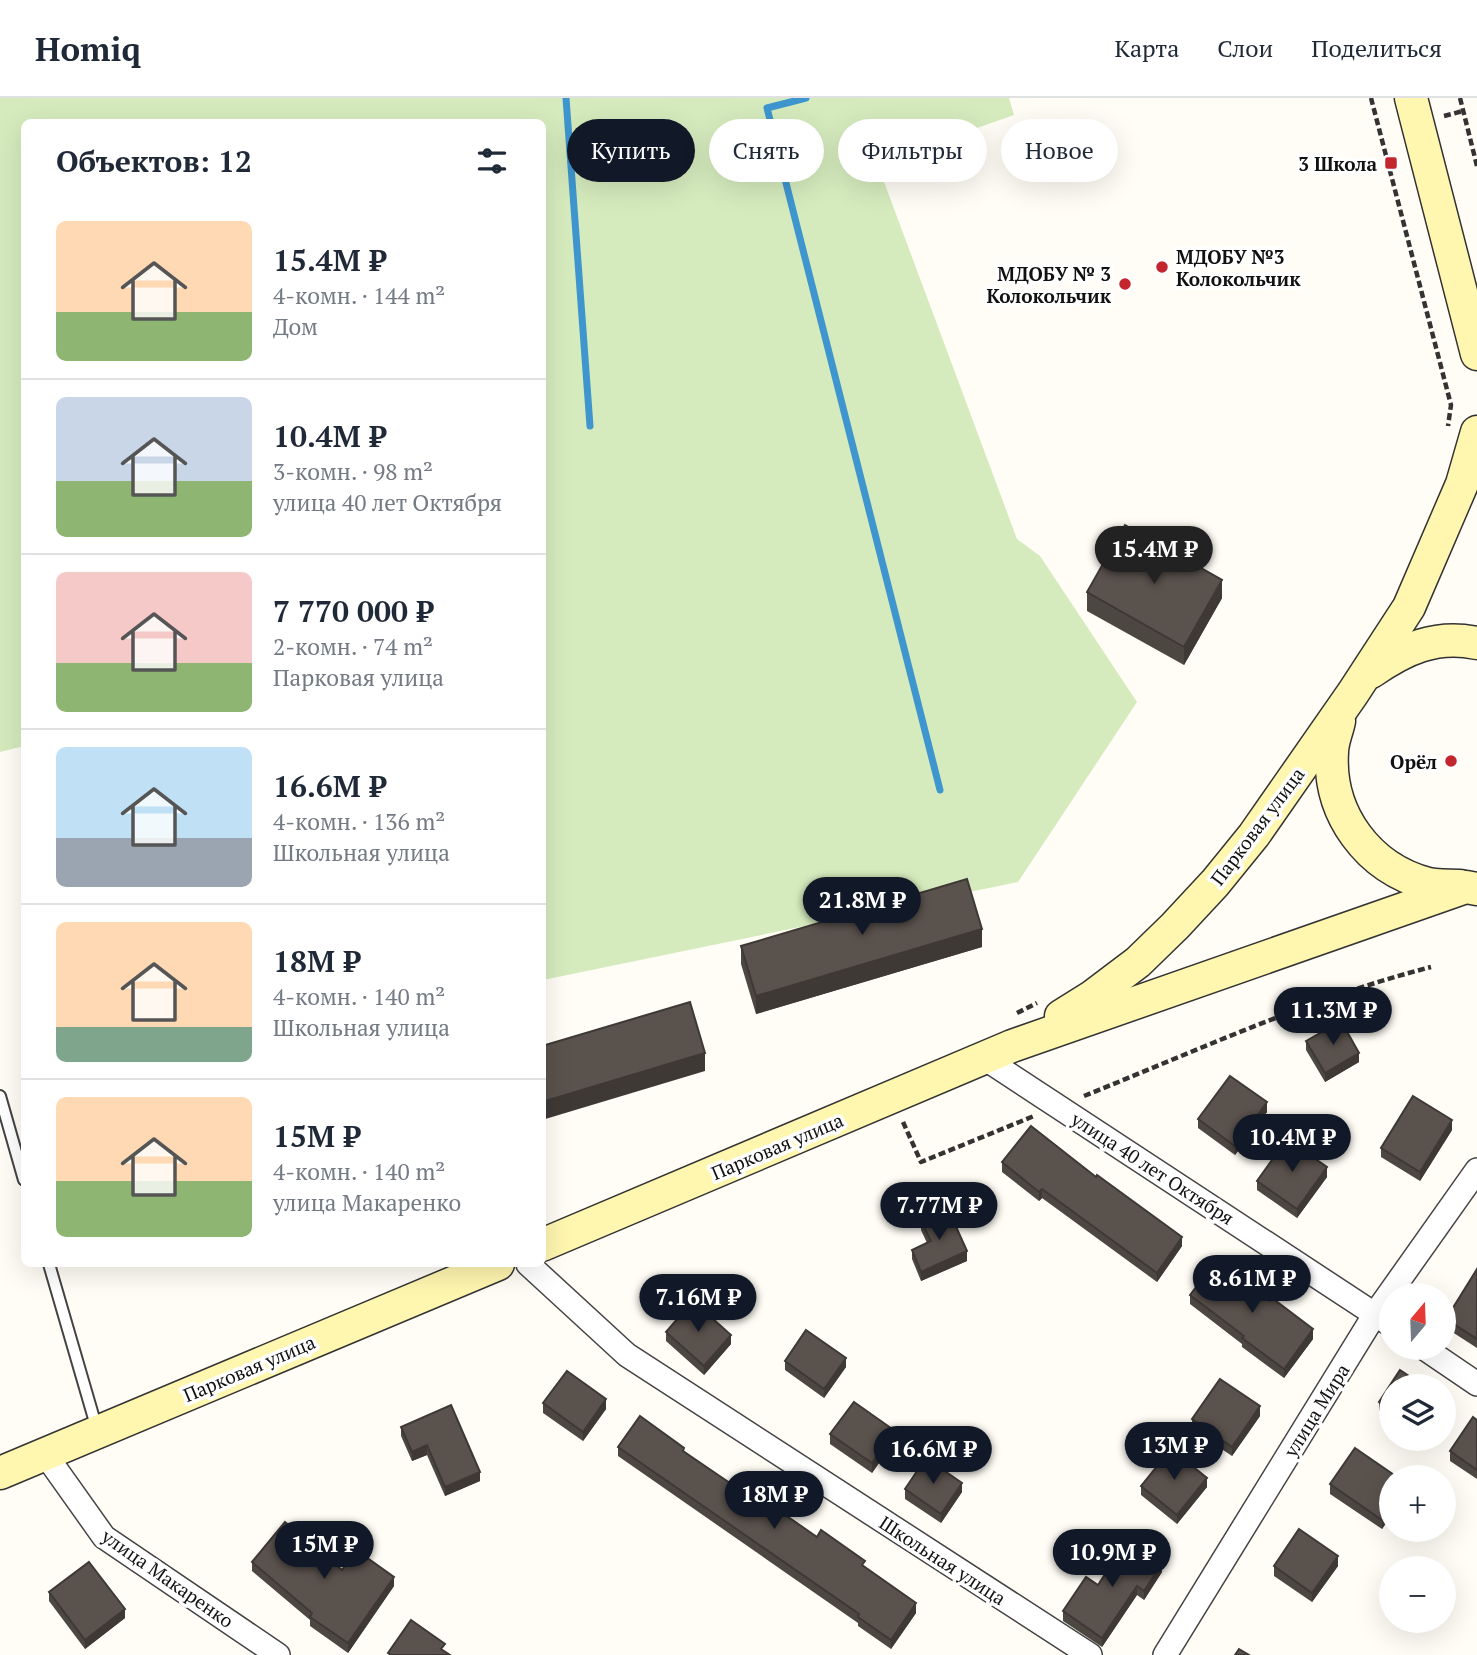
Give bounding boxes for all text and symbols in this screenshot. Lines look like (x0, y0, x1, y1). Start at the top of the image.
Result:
text: Homiq (35, 27, 141, 70)
text: Карта (1114, 32, 1179, 64)
text: Слои (1217, 32, 1273, 64)
text: Поделиться (1311, 32, 1442, 64)
chip: Купить (567, 119, 695, 182)
chip: Снять (709, 119, 824, 182)
chip: Фильтры (838, 119, 987, 182)
chip: Новое (1001, 119, 1118, 182)
text: Объектов: 12 (56, 141, 252, 181)
icon: filters (473, 142, 511, 180)
place label: 3 Школа (1298, 151, 1377, 176)
marker: 3 Школа (1383, 155, 1399, 171)
text: 15.4M ₽ (273, 240, 386, 280)
place label: МДОБУ №3 Колокольчик (1176, 244, 1301, 291)
icon: home (112, 249, 196, 333)
marker: МДОБУ №3 Колокольчик (1154, 259, 1170, 275)
place label: МДОБУ № 3 Колокольчик (986, 261, 1112, 308)
marker: МДОБУ № 3 Колокольчик (1117, 276, 1133, 292)
text: 4-комн. · 144 m² (273, 280, 445, 311)
text: Дом (273, 311, 318, 342)
text: 10.4M ₽ (273, 416, 386, 456)
icon: home (112, 425, 196, 509)
text: 3-комн. · 98 m² (273, 456, 433, 487)
text: улица 40 лет Октября (273, 487, 502, 518)
pin: 15.4M ₽ (1089, 526, 1219, 586)
text: 15.4M ₽ (1111, 533, 1197, 564)
text: 7 770 000 ₽ (273, 591, 433, 631)
icon: home (112, 600, 196, 684)
text: 2-комн. · 74 m² (273, 631, 433, 662)
text: Парковая улица (273, 662, 444, 693)
place label: Орёл (1390, 749, 1437, 774)
marker: Орёл (1443, 753, 1459, 769)
street label: Парковая улица (1205, 762, 1310, 890)
text: 16.6M ₽ (273, 766, 386, 806)
icon: home (112, 775, 196, 859)
text: 4-комн. · 136 m² (273, 806, 445, 837)
text: Школьная улица (273, 837, 450, 868)
pin: 21.8M ₽ (797, 878, 927, 937)
text: 21.8M ₽ (819, 884, 905, 915)
text: 18M ₽ (273, 941, 360, 981)
icon: home (112, 950, 196, 1034)
text: 4-комн. · 140 m² (273, 981, 445, 1012)
pin: 11.3M ₽ (1268, 988, 1398, 1047)
text: 11.3M ₽ (1290, 994, 1376, 1025)
text: Школьная улица (273, 1012, 450, 1043)
street label: улица 40 лет Октября (1066, 1105, 1239, 1230)
street label: Парковая улица (707, 1107, 847, 1185)
pin: 10.4M ₽ (1227, 1114, 1357, 1174)
text: 15M ₽ (273, 1116, 360, 1156)
text: 10.4M ₽ (1249, 1121, 1335, 1152)
icon: home (112, 1125, 196, 1209)
text: 4-комн. · 140 m² (273, 1156, 445, 1187)
pin: 7.77M ₽ (874, 1182, 1004, 1242)
text: улица Макаренко (273, 1187, 461, 1218)
text: 7.77M ₽ (896, 1189, 982, 1220)
pin: 8.61M ₽ (1187, 1256, 1317, 1315)
text: 8.61M ₽ (1209, 1262, 1295, 1293)
pin: 7.16M ₽ (633, 1274, 763, 1334)
text: 7.16M ₽ (655, 1281, 741, 1312)
north arrow (1379, 1283, 1456, 1360)
map controls (1379, 1283, 1456, 1633)
street label: Парковая улица (179, 1329, 319, 1407)
street label: улица Мира (1277, 1358, 1355, 1462)
button: layers (1379, 1374, 1456, 1451)
pin: 13M ₽ (1125, 1422, 1223, 1482)
pin: 16.6M ₽ (868, 1426, 998, 1486)
text: 13M ₽ (1141, 1429, 1207, 1460)
text: 16.6M ₽ (890, 1433, 976, 1464)
button: + (1379, 1465, 1456, 1542)
pin: 18M ₽ (725, 1472, 823, 1531)
text: 18M ₽ (741, 1478, 807, 1509)
street label: Школьная улица (875, 1510, 1011, 1610)
pin: 15M ₽ (275, 1522, 373, 1581)
street label: улица Макаренко (96, 1523, 239, 1633)
text: 15M ₽ (291, 1528, 357, 1559)
pin: 10.9M ₽ (1047, 1530, 1177, 1589)
text: 10.9M ₽ (1069, 1536, 1155, 1567)
button: − (1379, 1556, 1456, 1633)

